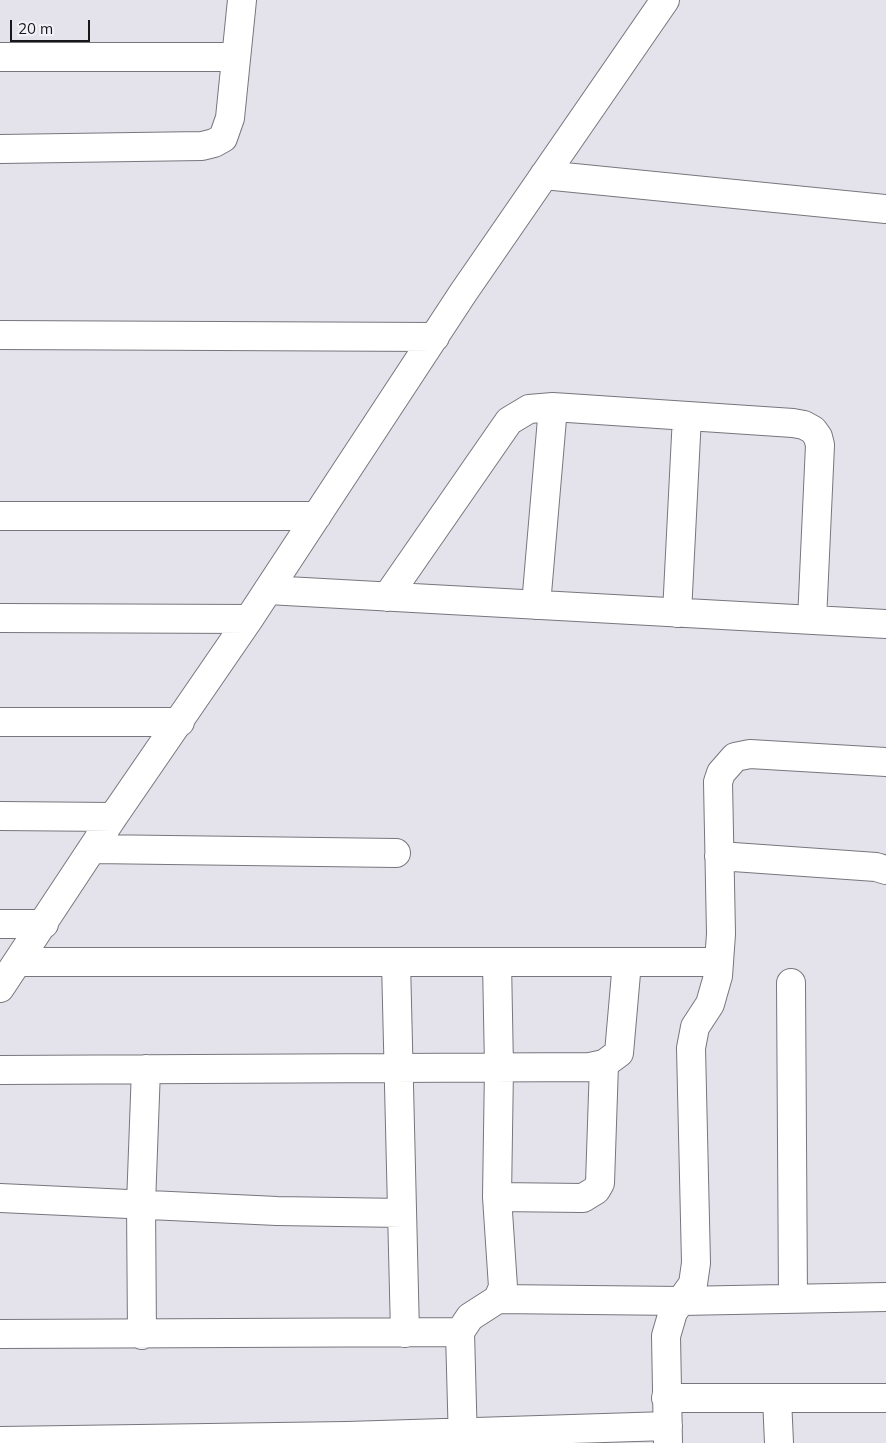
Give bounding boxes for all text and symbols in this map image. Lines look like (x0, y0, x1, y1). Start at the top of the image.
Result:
scale bar (12, 10, 92, 42)
text: 20 m (18, 19, 53, 38)

